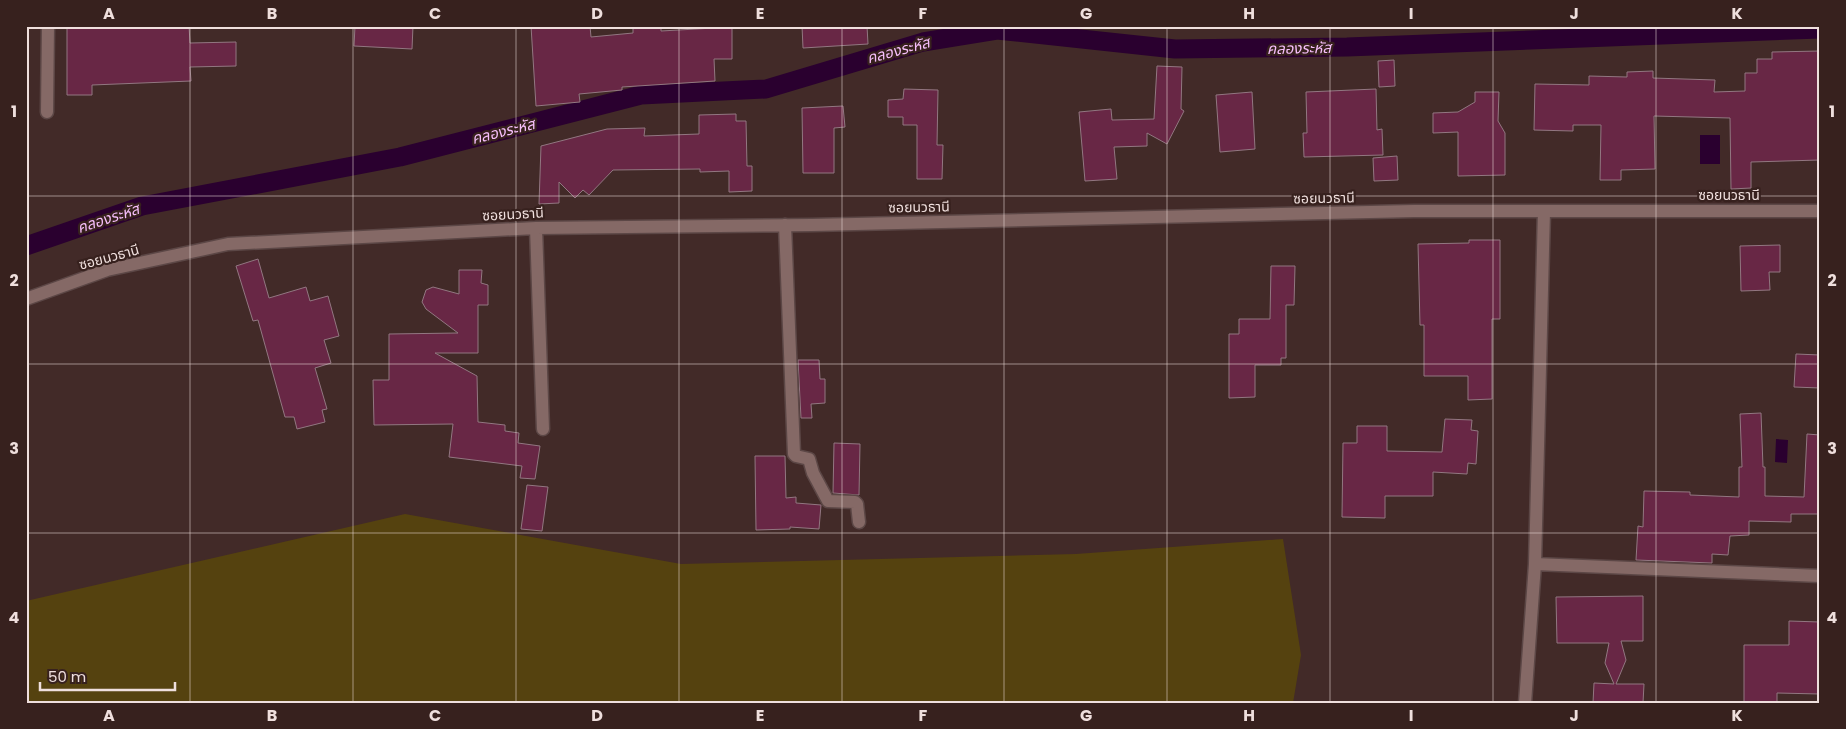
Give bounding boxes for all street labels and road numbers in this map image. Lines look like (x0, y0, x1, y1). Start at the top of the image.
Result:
street label: ซอยนวธานี (1698, 185, 1760, 205)
street label: ซอยนวธานี (1293, 187, 1355, 209)
street label: ซอยนวธานี (888, 196, 950, 218)
street label: ซอยนวธานี (482, 202, 544, 226)
street label: ซอยนวธานี (77, 239, 141, 275)

